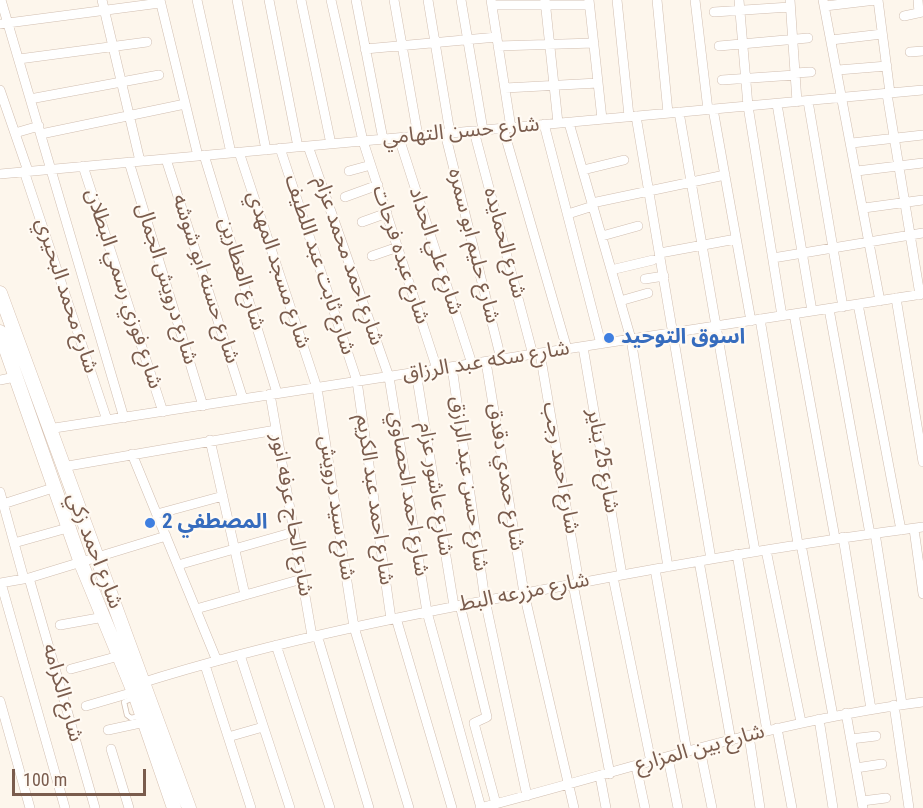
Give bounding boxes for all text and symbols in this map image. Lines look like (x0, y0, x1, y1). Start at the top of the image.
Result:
street label: شارع حسن التهامي (381, 113, 541, 151)
street label: شارع حليم ابو سمره (442, 166, 504, 326)
street label: شارع ثابت عبد اللطيف (278, 172, 360, 358)
street label: شارع احمد محمد عزام (307, 173, 389, 349)
street label: شارع عبده فرحات (366, 183, 434, 327)
street label: شارع علي الحداد (402, 184, 468, 318)
street label: شارع الحمايده (477, 185, 531, 301)
street label: شارع فوزي رسمي البطلان (79, 186, 167, 392)
street label: شارع مسجد المهدي (241, 188, 315, 352)
street label: شارع حسنه ابو شوشه (166, 191, 244, 367)
street label: شارع درويش الجمال (129, 200, 203, 368)
street label: شارع العطارين (212, 214, 270, 334)
street label: شارع محمد البحيري (29, 215, 103, 377)
place label: اسوق التوحيد (621, 325, 745, 351)
marker: اسوق التوحيد (602, 331, 616, 345)
street label: شارع سكه عبد الرزاق (401, 336, 571, 388)
street label: شارع حسن عبد الرازق (443, 395, 493, 573)
street label: شارع احمد رجب (536, 400, 584, 536)
street label: شارع حمدي دقدق (481, 401, 529, 553)
street label: شارع 25 يناير (580, 407, 624, 515)
street label: شارع احمد الحصاوي (383, 410, 433, 578)
street label: شارع احمد عبد الكريم (350, 413, 398, 587)
street label: شارع عاشور عزام (412, 420, 458, 558)
street label: شارع الحاج عرفه انور (264, 432, 318, 598)
street label: شارع سيد درويش (312, 434, 360, 582)
street label: شارع احمد زكي (60, 489, 128, 613)
place label: المصطفي 2 (162, 510, 268, 536)
marker: المصطفي 2 (143, 516, 157, 530)
street label: شارع مزرعه البط (456, 568, 592, 618)
street label: شارع الكرامه (36, 641, 88, 745)
street label: شارع بين المزارع (632, 720, 768, 778)
scale bar (15, 757, 148, 795)
text: 100 m (23, 769, 67, 790)

